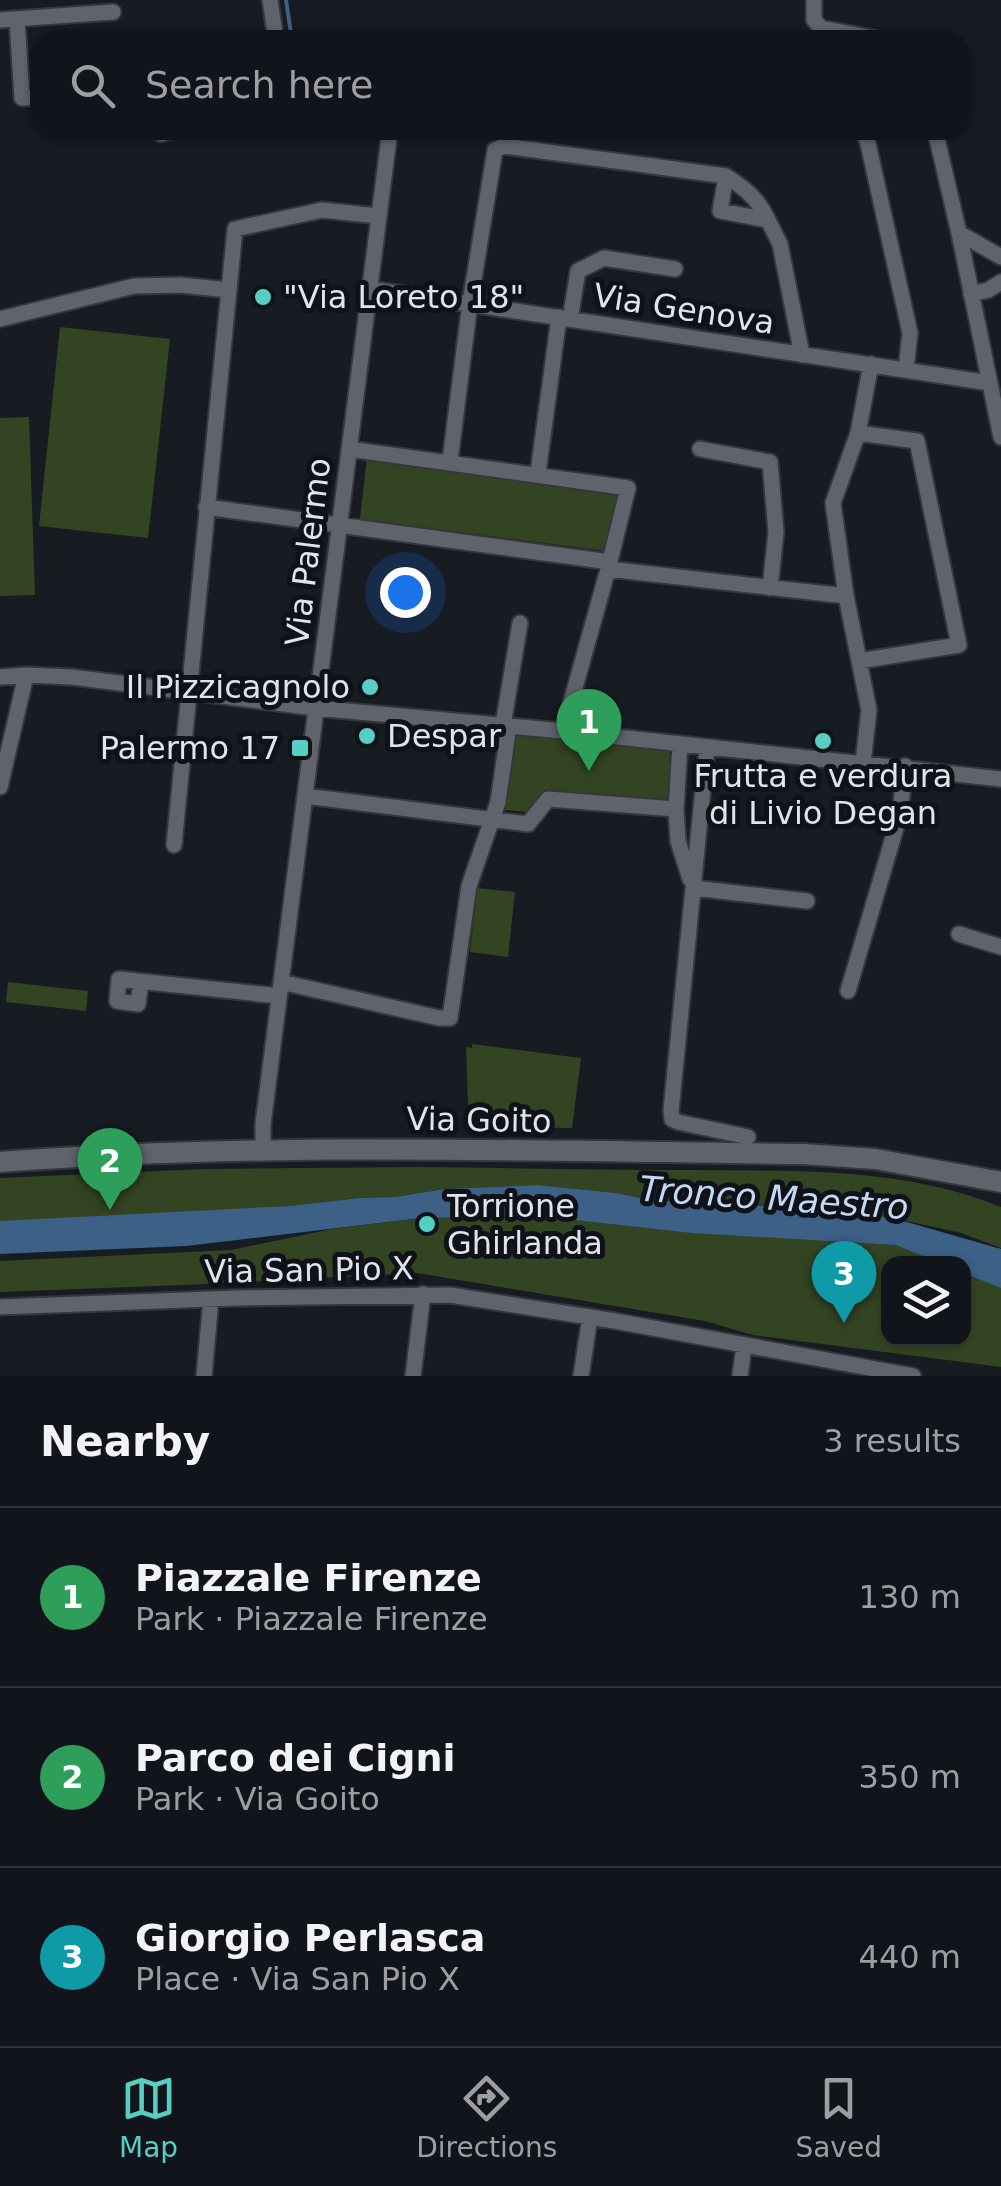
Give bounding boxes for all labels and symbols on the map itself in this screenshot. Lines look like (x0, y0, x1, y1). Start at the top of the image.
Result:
street label: Via Genova (591, 276, 777, 342)
place label: "Via Loreto 18" (283, 278, 524, 316)
marker: "Via Loreto 18" (252, 286, 274, 308)
street label: Via Palermo (278, 456, 338, 648)
your location (380, 567, 431, 618)
place label: Il Pizzicagnolo (126, 668, 350, 706)
marker: Il Pizzicagnolo (359, 676, 381, 698)
pin: 1 (556, 688, 622, 771)
place label: Despar (387, 717, 502, 755)
marker: Despar (356, 725, 378, 747)
place label: Palermo 17 (100, 729, 280, 767)
marker: Frutta e verdura di Livio Degan (812, 730, 834, 752)
marker: Palermo 17 (289, 737, 311, 759)
place label: Frutta e verdura di Livio Degan (694, 757, 952, 832)
street label: Via Goito (406, 1100, 552, 1140)
pin: 2 (78, 1128, 142, 1210)
water label: Tronco Maestro (638, 1169, 910, 1227)
place label: Torrione Ghirlanda (446, 1187, 603, 1262)
marker: Torrione Ghirlanda (416, 1213, 438, 1235)
pin: 3 (812, 1240, 876, 1323)
street label: Via San Pio X (204, 1249, 414, 1291)

